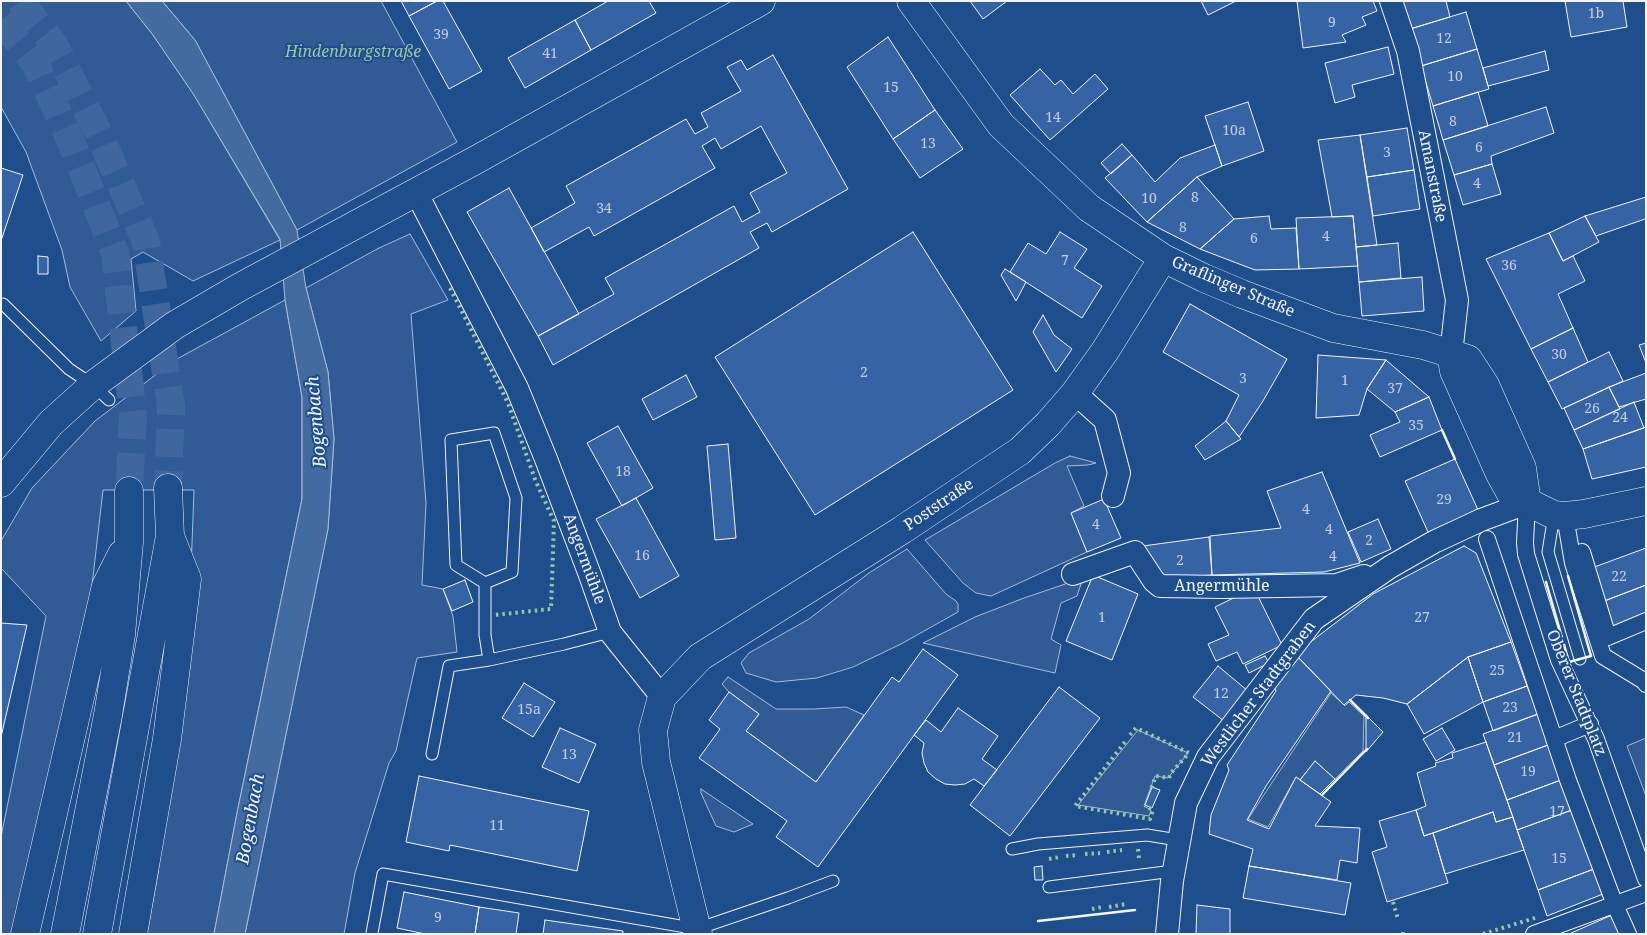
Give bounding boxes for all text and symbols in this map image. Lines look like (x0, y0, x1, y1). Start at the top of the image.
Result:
house number: 1b (1588, 6, 1604, 22)
house number: 9 (1328, 15, 1336, 31)
house number: 39 (433, 27, 449, 43)
house number: 12 (1436, 31, 1452, 47)
park label: Hindenburgstraße (285, 42, 421, 62)
house number: 41 (542, 46, 558, 62)
house number: 10 (1447, 69, 1463, 85)
house number: 15 (883, 80, 899, 96)
house number: 14 (1045, 110, 1061, 126)
house number: 8 (1449, 114, 1457, 130)
house number: 10a (1222, 123, 1246, 139)
street label: Amanstraße (1414, 128, 1450, 224)
house number: 13 (920, 136, 936, 152)
house number: 6 (1475, 140, 1483, 156)
house number: 3 (1383, 145, 1391, 161)
house number: 4 (1473, 176, 1481, 192)
house number: 8 (1191, 190, 1199, 206)
house number: 10 (1141, 191, 1157, 207)
house number: 34 (596, 201, 612, 217)
house number: 8 (1179, 220, 1187, 236)
house number: 4 (1322, 229, 1330, 245)
house number: 6 (1250, 231, 1258, 247)
street label: Graflinger Straße (1168, 252, 1298, 322)
house number: 7 (1061, 253, 1069, 269)
house number: 36 (1501, 258, 1517, 274)
house number: 30 (1551, 347, 1567, 363)
house number: 2 (860, 365, 868, 381)
house number: 3 (1239, 371, 1247, 387)
house number: 1 (1341, 373, 1349, 389)
water label: Bogenbach (302, 375, 332, 469)
house number: 37 (1387, 381, 1403, 397)
house number: 26 (1584, 401, 1600, 417)
house number: 24 (1612, 410, 1628, 426)
house number: 35 (1408, 418, 1424, 434)
house number: 18 (615, 464, 631, 480)
street label: Poststraße (901, 475, 977, 535)
house number: 29 (1436, 492, 1452, 508)
house number: 4 (1302, 502, 1310, 518)
street label: Angermühle (559, 511, 609, 607)
house number: 4 (1092, 517, 1100, 533)
house number: 4 (1325, 522, 1333, 538)
house number: 2 (1365, 533, 1373, 549)
house number: 16 (634, 548, 650, 564)
house number: 4 (1329, 549, 1337, 565)
house number: 2 (1176, 553, 1184, 569)
house number: 22 (1611, 569, 1627, 585)
street label: Angermühle (1174, 576, 1270, 596)
house number: 1 (1098, 610, 1106, 626)
house number: 27 (1414, 610, 1430, 626)
street label: Westlicher Stadtgraben (1198, 617, 1320, 771)
street label: Oberer Stadtplatz (1542, 627, 1610, 759)
house number: 25 (1489, 663, 1505, 679)
house number: 12 (1213, 686, 1229, 702)
house number: 23 (1502, 700, 1518, 716)
house number: 15a (517, 702, 541, 718)
house number: 21 (1507, 730, 1523, 746)
house number: 13 (561, 747, 577, 763)
house number: 19 (1520, 764, 1536, 780)
water label: Bogenbach (232, 772, 270, 866)
house number: 17 (1549, 804, 1565, 820)
house number: 11 (489, 818, 505, 834)
house number: 15 (1551, 851, 1567, 867)
house number: 9 (434, 910, 442, 926)

